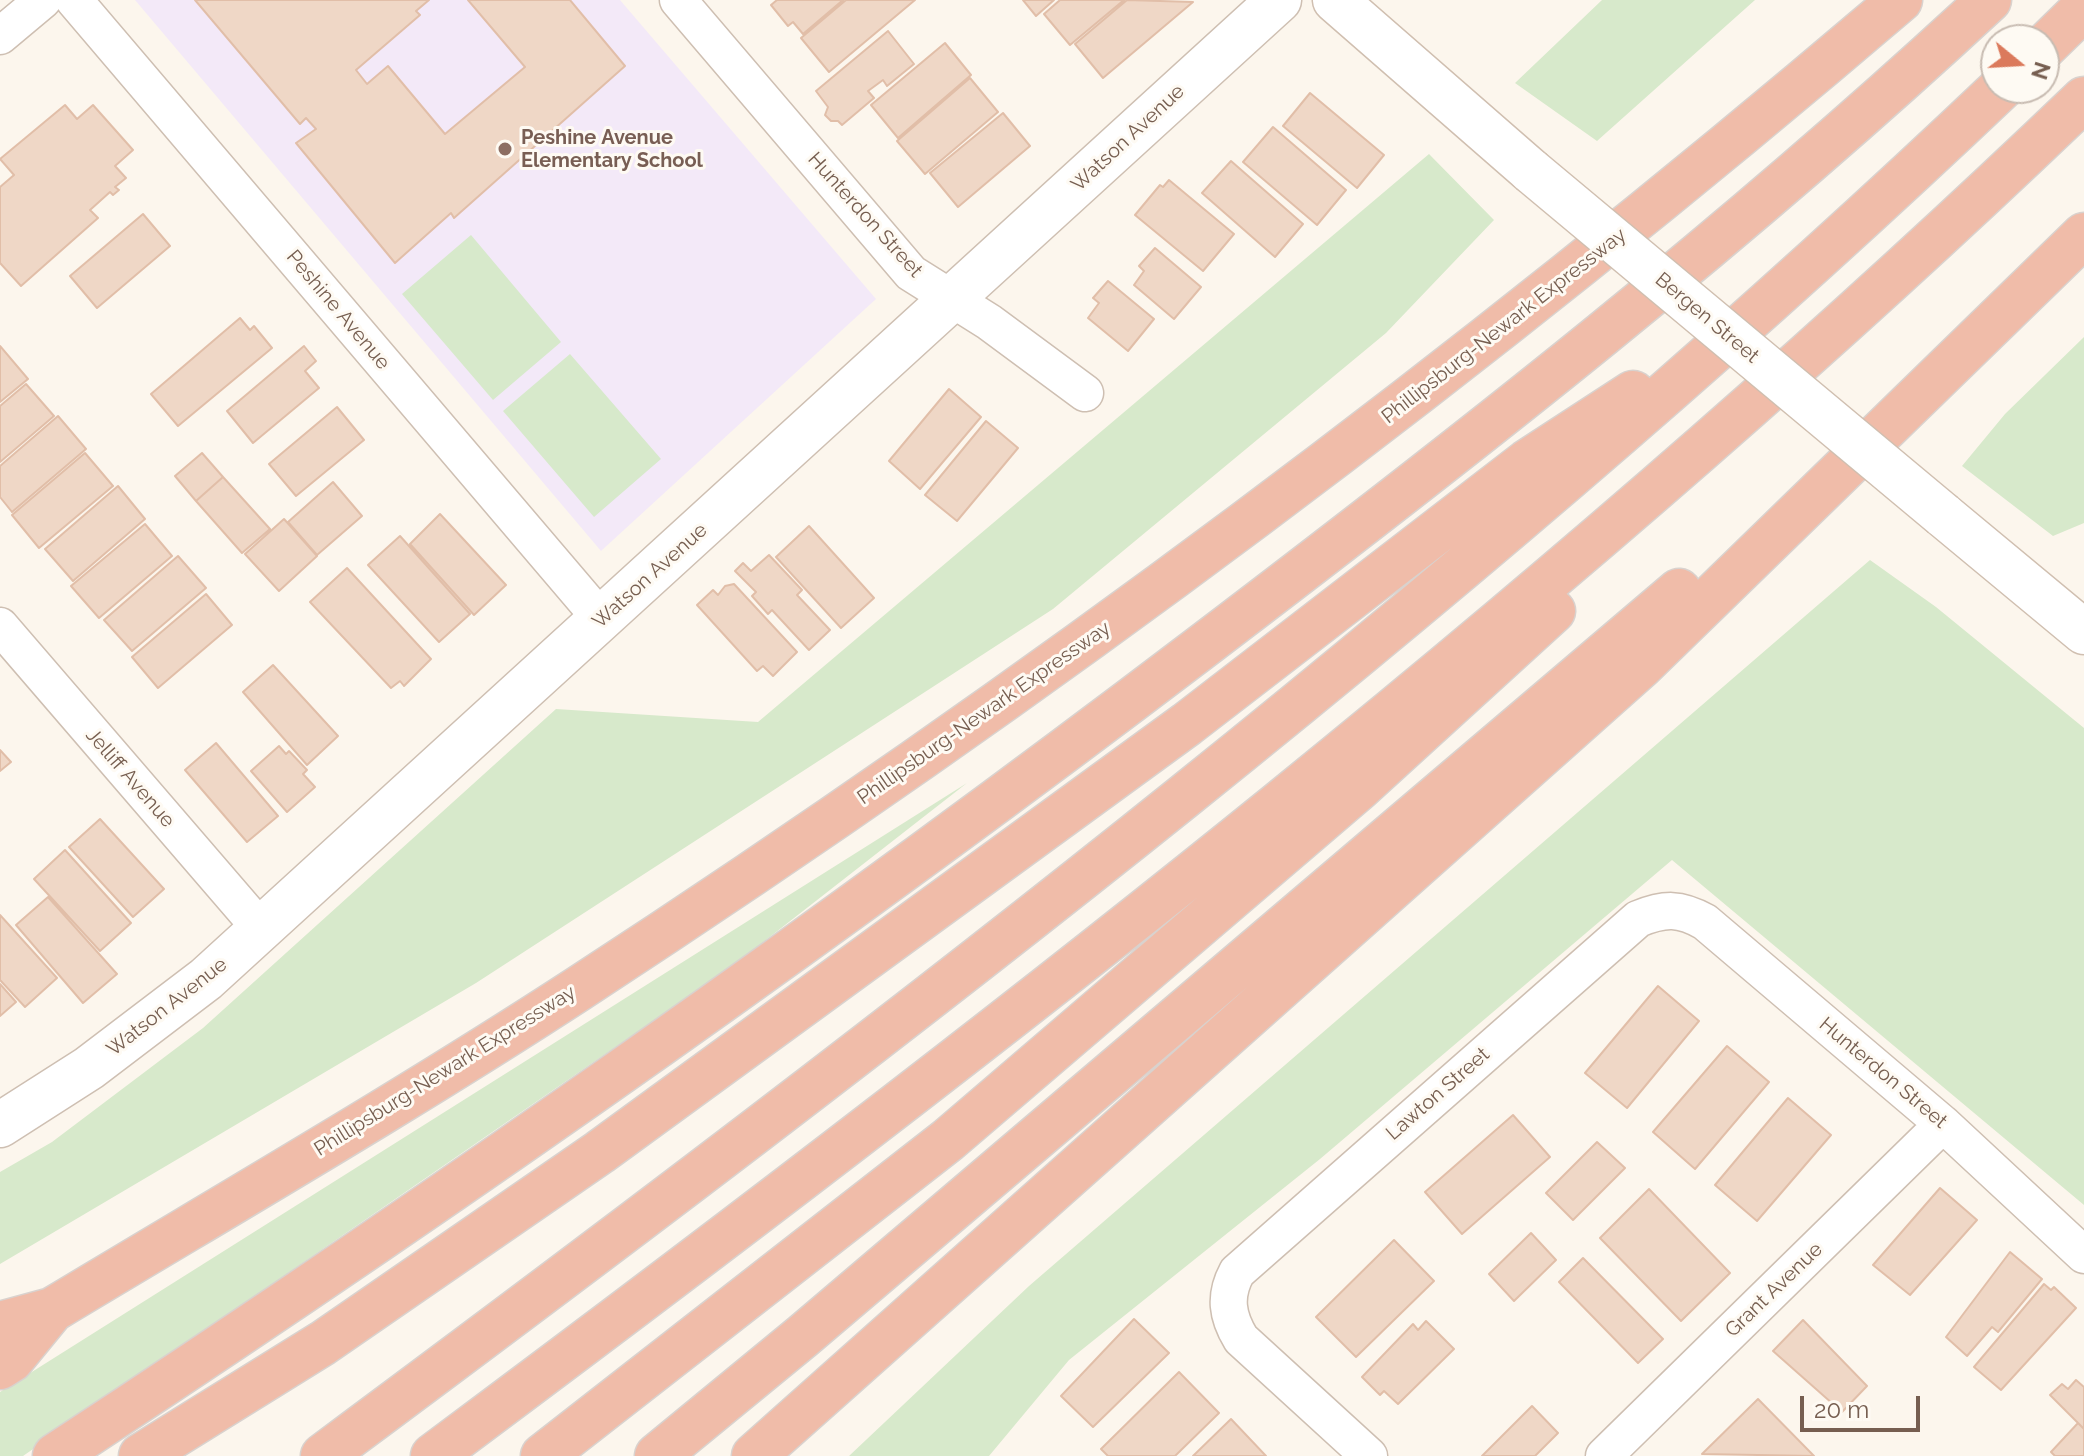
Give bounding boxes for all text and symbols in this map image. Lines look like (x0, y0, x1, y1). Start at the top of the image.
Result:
north arrow (1980, 24, 2060, 104)
text: N (2026, 59, 2056, 83)
street label: Watson Avenue (1066, 79, 1190, 197)
place label: Peshine Avenue Elementary School (521, 126, 703, 173)
marker: Peshine Avenue Elementary School (496, 140, 514, 158)
street label: Hunterdon Street (803, 148, 927, 282)
street label: Phillipsburg-Newark Expressway (1377, 223, 1631, 429)
street label: Peshine Avenue (281, 245, 395, 375)
street label: Bergen Street (1650, 268, 1764, 368)
street label: Watson Avenue (588, 518, 712, 634)
street label: Phillipsburg-Newark Expressway (853, 616, 1115, 810)
street label: Jelliff Avenue (80, 724, 180, 832)
street label: Watson Avenue (102, 953, 232, 1061)
street label: Phillipsburg-Newark Expressway (310, 980, 580, 1162)
street label: Hunterdon Street (1814, 1012, 1952, 1134)
street label: Lawton Street (1381, 1043, 1495, 1145)
street label: Grant Avenue (1720, 1238, 1828, 1342)
scale bar (1804, 1380, 1924, 1430)
text: 20 m (1814, 1395, 1869, 1424)

